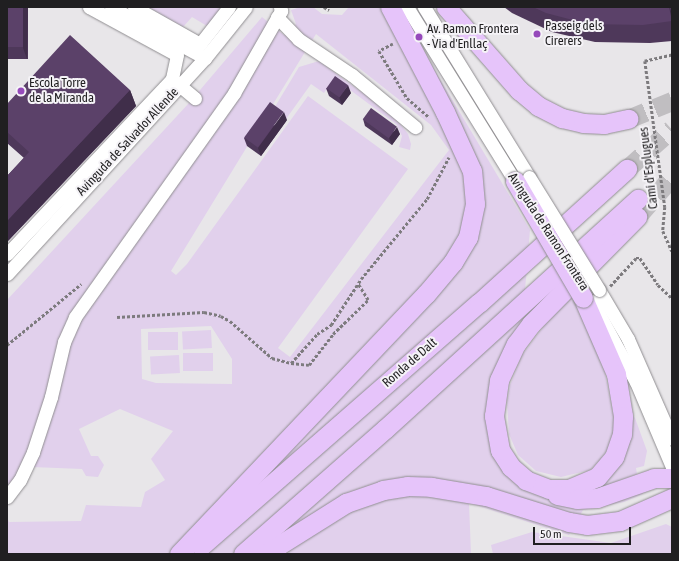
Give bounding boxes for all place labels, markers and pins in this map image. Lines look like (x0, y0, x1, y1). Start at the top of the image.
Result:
place label: Passeig dels Cirerers (545, 19, 603, 50)
place label: Av. Ramon Frontera - Via d'Enllaç (427, 22, 519, 53)
marker: Passeig dels Cirerers (532, 29, 542, 39)
marker: Av. Ramon Frontera - Via d'Enllaç (414, 32, 424, 42)
place label: Escola Torre de la Miranda (29, 76, 94, 107)
marker: Escola Torre de la Miranda (16, 86, 26, 96)

